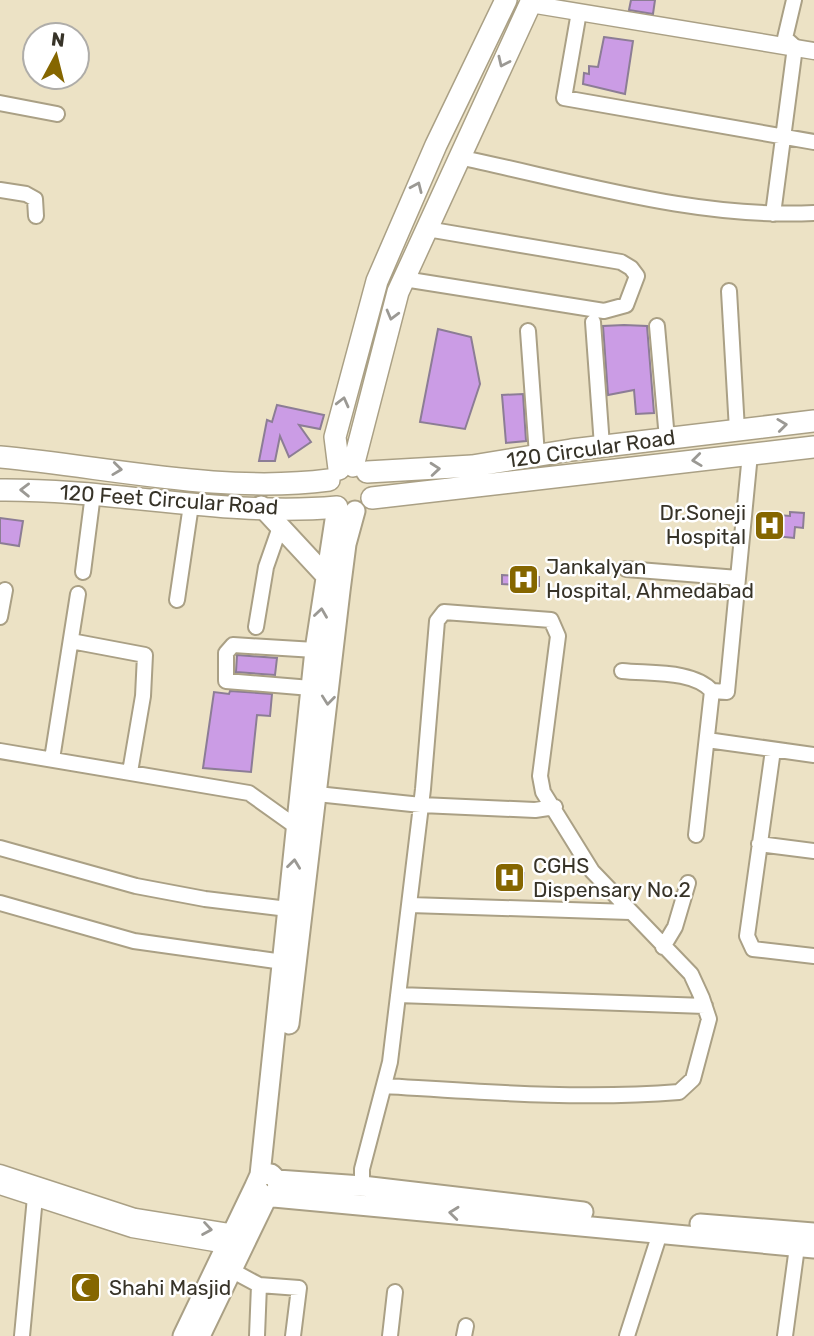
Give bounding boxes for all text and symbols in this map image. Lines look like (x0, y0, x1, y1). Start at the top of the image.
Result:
north arrow (21, 21, 91, 91)
text: N (50, 27, 66, 52)
one-way arrow (497, 55, 511, 67)
one-way arrow (409, 182, 423, 195)
one-way arrow (386, 308, 400, 320)
one-way arrow (335, 396, 349, 408)
one-way arrow (776, 418, 788, 433)
street label: 120 Circular Road (505, 424, 677, 473)
one-way arrow (692, 452, 703, 467)
one-way arrow (111, 462, 122, 477)
one-way arrow (430, 462, 441, 477)
street label: 120 Feet Circular Road (59, 479, 279, 520)
one-way arrow (19, 483, 30, 498)
place label: Dr.Soneji Hospital (660, 500, 746, 549)
hospital icon: Dr.Soneji Hospital (752, 508, 786, 542)
place label: Jankalyan Hospital, Ahmedabad (546, 554, 754, 603)
hospital icon: Jankalyan Hospital, Ahmedabad (506, 562, 540, 596)
one-way arrow (313, 608, 328, 619)
one-way arrow (320, 694, 335, 706)
place label: CGHS Dispensary No.2 (533, 853, 691, 902)
one-way arrow (286, 858, 301, 870)
hospital icon: CGHS Dispensary No.2 (493, 861, 527, 895)
one-way arrow (448, 1205, 459, 1220)
one-way arrow (201, 1221, 213, 1236)
mosque icon: Shahi Masjid (69, 1271, 103, 1305)
place label: Shahi Masjid (109, 1275, 231, 1300)

